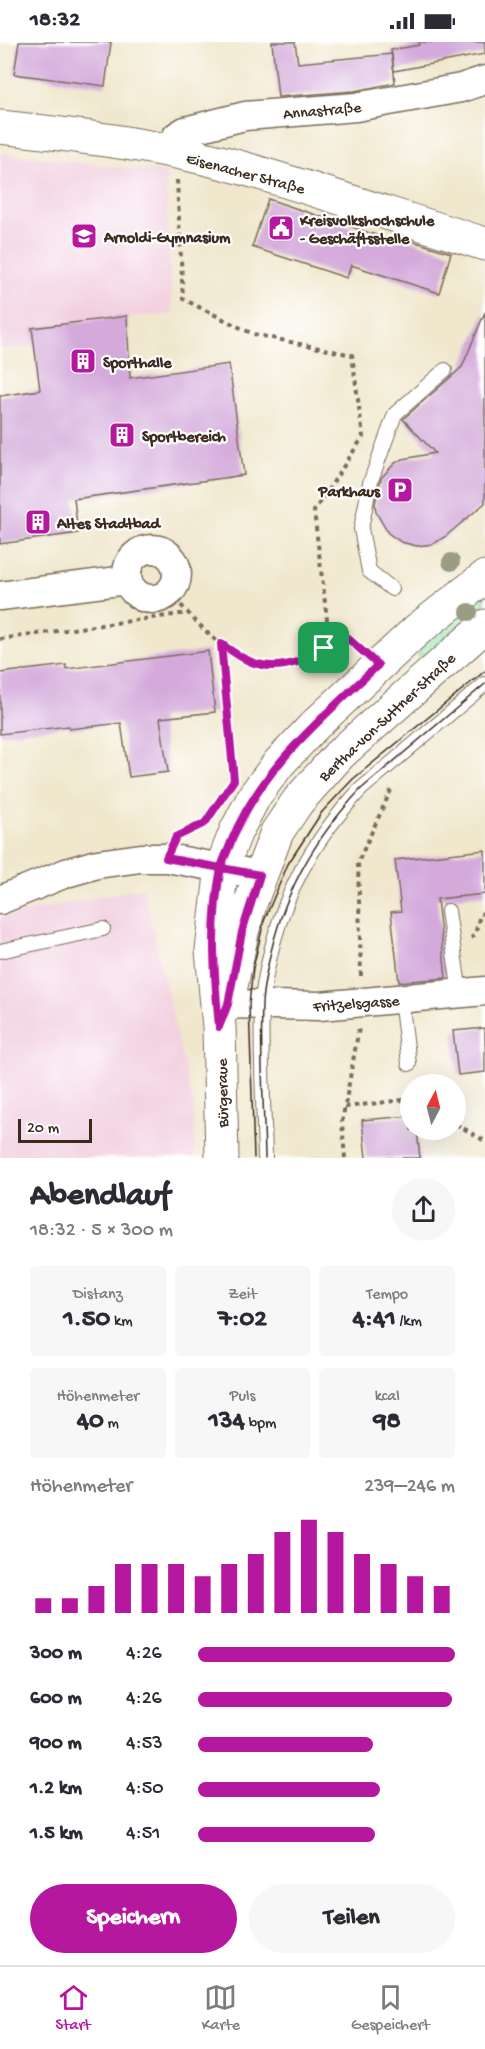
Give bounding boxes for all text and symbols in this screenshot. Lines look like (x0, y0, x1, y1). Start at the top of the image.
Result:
text: 18:32 (30, 8, 80, 34)
street label: Annastraße (282, 100, 363, 125)
street label: Eisenacher Straße (184, 150, 307, 201)
public building icon: Kreisvolkshochschule - Geschäftsstelle (266, 213, 296, 243)
place label: Kreisvolkshochschule - Geschäftsstelle (299, 213, 435, 250)
school or university icon: Arnoldi-Gymnasium (69, 221, 99, 251)
place label: Arnoldi-Gymnasium (103, 230, 231, 249)
building icon: Sporthalle (68, 346, 98, 376)
place label: Sporthalle (103, 355, 172, 374)
building icon: Sportbereich (107, 420, 137, 450)
place label: Sportbereich (142, 429, 226, 448)
parking icon: Parkhaus (385, 475, 415, 505)
place label: Parkhaus (318, 484, 381, 503)
building icon: Altes Stadtbad (23, 507, 53, 537)
place label: Altes Stadtbad (56, 516, 162, 535)
pin (298, 622, 349, 673)
icon: arrive (307, 631, 340, 664)
street label: Bertha-von-Suttner-Straße (315, 650, 461, 788)
street label: Fritzelsgasse (311, 993, 401, 1018)
street label: Bürgeraue (214, 1058, 235, 1129)
north arrow (400, 1074, 466, 1140)
map controls (400, 1074, 466, 1140)
scale bar (18, 1116, 92, 1144)
text: 20 m (27, 1120, 59, 1139)
text: Abendlauf (30, 1178, 170, 1216)
button: share (392, 1178, 455, 1241)
text: 18:32 · 5 × 300 m (30, 1220, 173, 1243)
text: Distanz (73, 1286, 123, 1305)
text: Zeit (228, 1286, 257, 1305)
text: Tempo (366, 1286, 408, 1305)
text: 1.50 (63, 1305, 110, 1336)
text: 7:02 (218, 1305, 267, 1336)
text: 4:41 (352, 1305, 396, 1336)
text: km (110, 1313, 133, 1332)
text: /km (396, 1313, 422, 1332)
text: Höhenmeter (57, 1388, 139, 1407)
text: Puls (230, 1388, 255, 1407)
text: kcal (375, 1388, 400, 1407)
text: 40 (77, 1407, 104, 1438)
text: 134 (209, 1407, 245, 1438)
text: 98 (374, 1407, 401, 1438)
text: m (104, 1415, 119, 1434)
text: bpm (245, 1415, 276, 1434)
text: Höhenmeter (30, 1476, 132, 1499)
text: 239–246 m (364, 1476, 455, 1499)
text: 300 m (30, 1643, 82, 1666)
text: 4:26 (126, 1643, 162, 1666)
text: 600 m (30, 1688, 82, 1711)
text: 4:26 (126, 1688, 162, 1711)
text: 900 m (30, 1733, 82, 1756)
text: 4:53 (126, 1733, 163, 1756)
text: 1.2 km (30, 1778, 82, 1801)
text: 4:50 (126, 1778, 164, 1801)
text: 1.5 km (30, 1823, 83, 1846)
text: 4:51 (126, 1823, 160, 1846)
button: Speichern (30, 1884, 237, 1953)
button: Teilen (249, 1884, 455, 1953)
tab: Start (56, 1981, 91, 2036)
tab: Karte (202, 1981, 240, 2036)
tab: Gespeichert (351, 1981, 429, 2036)

